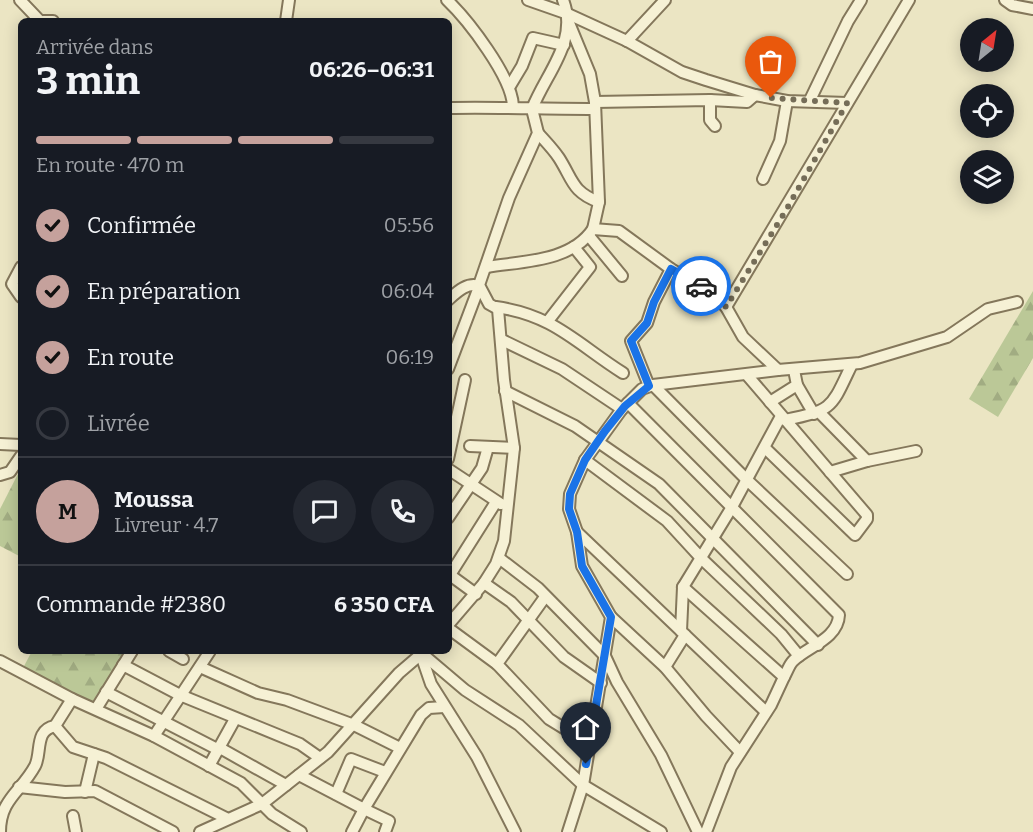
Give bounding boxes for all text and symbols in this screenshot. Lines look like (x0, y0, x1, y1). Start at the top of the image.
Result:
north arrow (960, 18, 1014, 72)
map controls (960, 18, 1014, 204)
text: Arrivée dans (36, 35, 153, 59)
pin (745, 36, 796, 98)
icon: bag (754, 45, 787, 78)
text: 06:26–06:31 (309, 56, 434, 83)
text: 3 min (36, 58, 140, 104)
button: locate (960, 84, 1014, 138)
button: layers (960, 150, 1014, 204)
text: En route · 470 m (36, 153, 184, 177)
icon: check (36, 209, 69, 242)
text: Confirmée (87, 212, 196, 239)
text: 05:56 (384, 213, 434, 237)
courier (671, 256, 731, 316)
icon: car (685, 270, 718, 303)
icon: check (36, 275, 69, 308)
text: En préparation (87, 278, 240, 305)
text: 06:04 (381, 279, 434, 303)
icon: check (36, 341, 69, 374)
text: En route (87, 344, 174, 371)
text: 06:19 (385, 345, 434, 369)
text: Livrée (87, 410, 150, 437)
button: chat (293, 480, 356, 543)
button: phone (371, 480, 434, 543)
text: Moussa (114, 486, 194, 513)
text: M (58, 498, 77, 525)
text: Livreur · 4.7 (114, 513, 218, 537)
text: Commande #2380 (36, 591, 226, 618)
text: 6 350 CFA (334, 591, 434, 618)
pin (560, 702, 611, 764)
icon: home (569, 711, 602, 744)

